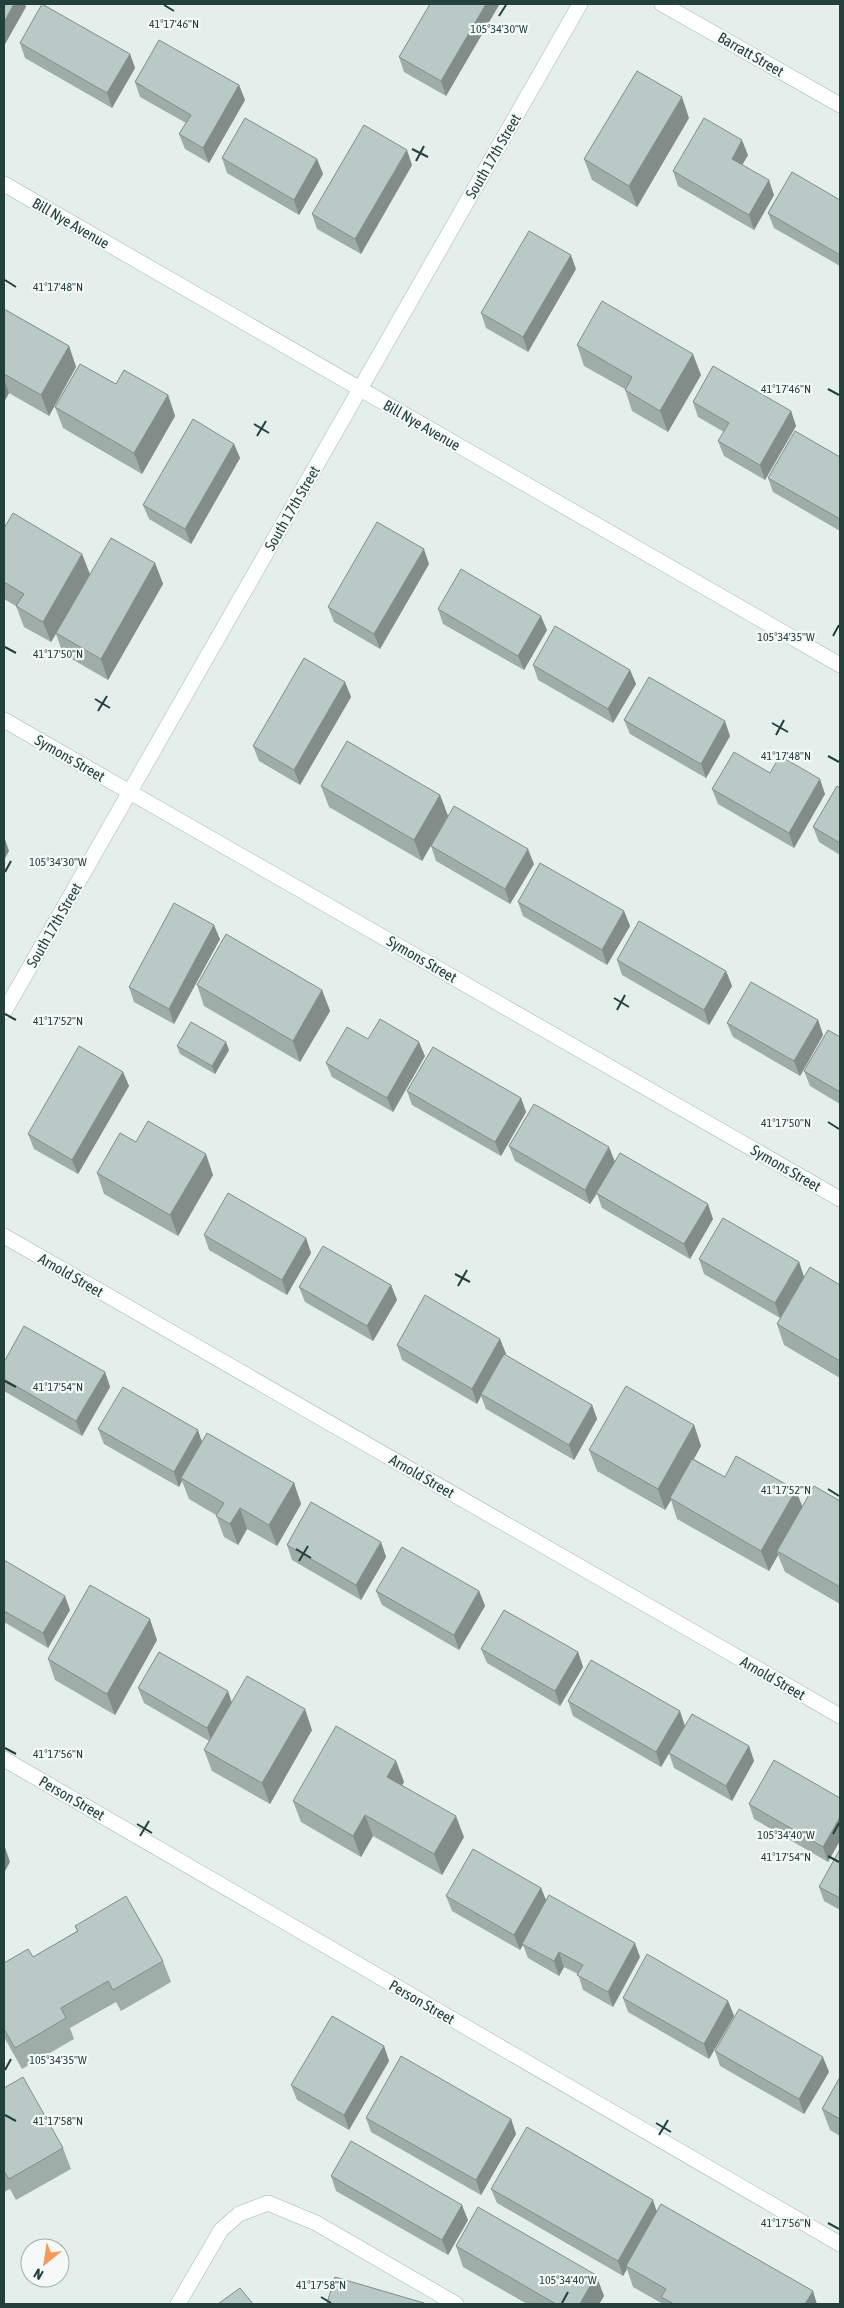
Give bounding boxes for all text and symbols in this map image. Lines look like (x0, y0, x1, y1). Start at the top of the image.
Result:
text: 41°17'46"N (149, 17, 199, 31)
text: 105°34'30"W (470, 22, 528, 36)
street label: Barratt Street (715, 28, 787, 80)
street label: South 17th Street (462, 111, 524, 201)
street label: Bill Nye Avenue (30, 194, 113, 252)
text: 41°17'48"N (33, 280, 83, 294)
text: 41°17'46"N (761, 382, 811, 396)
street label: Bill Nye Avenue (381, 396, 464, 454)
street label: South 17th Street (261, 463, 323, 553)
text: 105°34'35"W (757, 630, 815, 644)
text: 41°17'50"N (33, 647, 83, 661)
street label: Symons Street (32, 731, 108, 785)
text: 41°17'48"N (761, 749, 811, 763)
text: 105°34'30"W (29, 855, 87, 869)
street label: South 17th Street (23, 880, 85, 970)
street label: Symons Street (384, 932, 460, 986)
text: 41°17'52"N (33, 1014, 83, 1028)
text: 41°17'50"N (761, 1116, 811, 1130)
street label: Symons Street (748, 1141, 824, 1195)
street label: Arnold Street (36, 1250, 106, 1300)
text: 41°17'54"N (33, 1380, 83, 1394)
street label: Arnold Street (387, 1451, 457, 1501)
text: 41°17'52"N (761, 1483, 811, 1497)
street label: Arnold Street (738, 1653, 808, 1703)
text: 41°17'56"N (33, 1747, 83, 1761)
street label: Person Street (36, 1772, 108, 1824)
text: 105°34'40"W (757, 1828, 815, 1842)
text: 41°17'54"N (761, 1850, 811, 1864)
street label: Person Street (386, 1976, 458, 2028)
text: 105°34'35"W (29, 2053, 87, 2067)
text: 41°17'58"N (33, 2114, 83, 2128)
text: 41°17'56"N (761, 2216, 811, 2230)
north arrow (20, 2238, 70, 2288)
text: N (31, 2265, 46, 2283)
text: 105°34'40"W (539, 2273, 597, 2287)
text: 41°17'58"N (296, 2278, 346, 2292)

